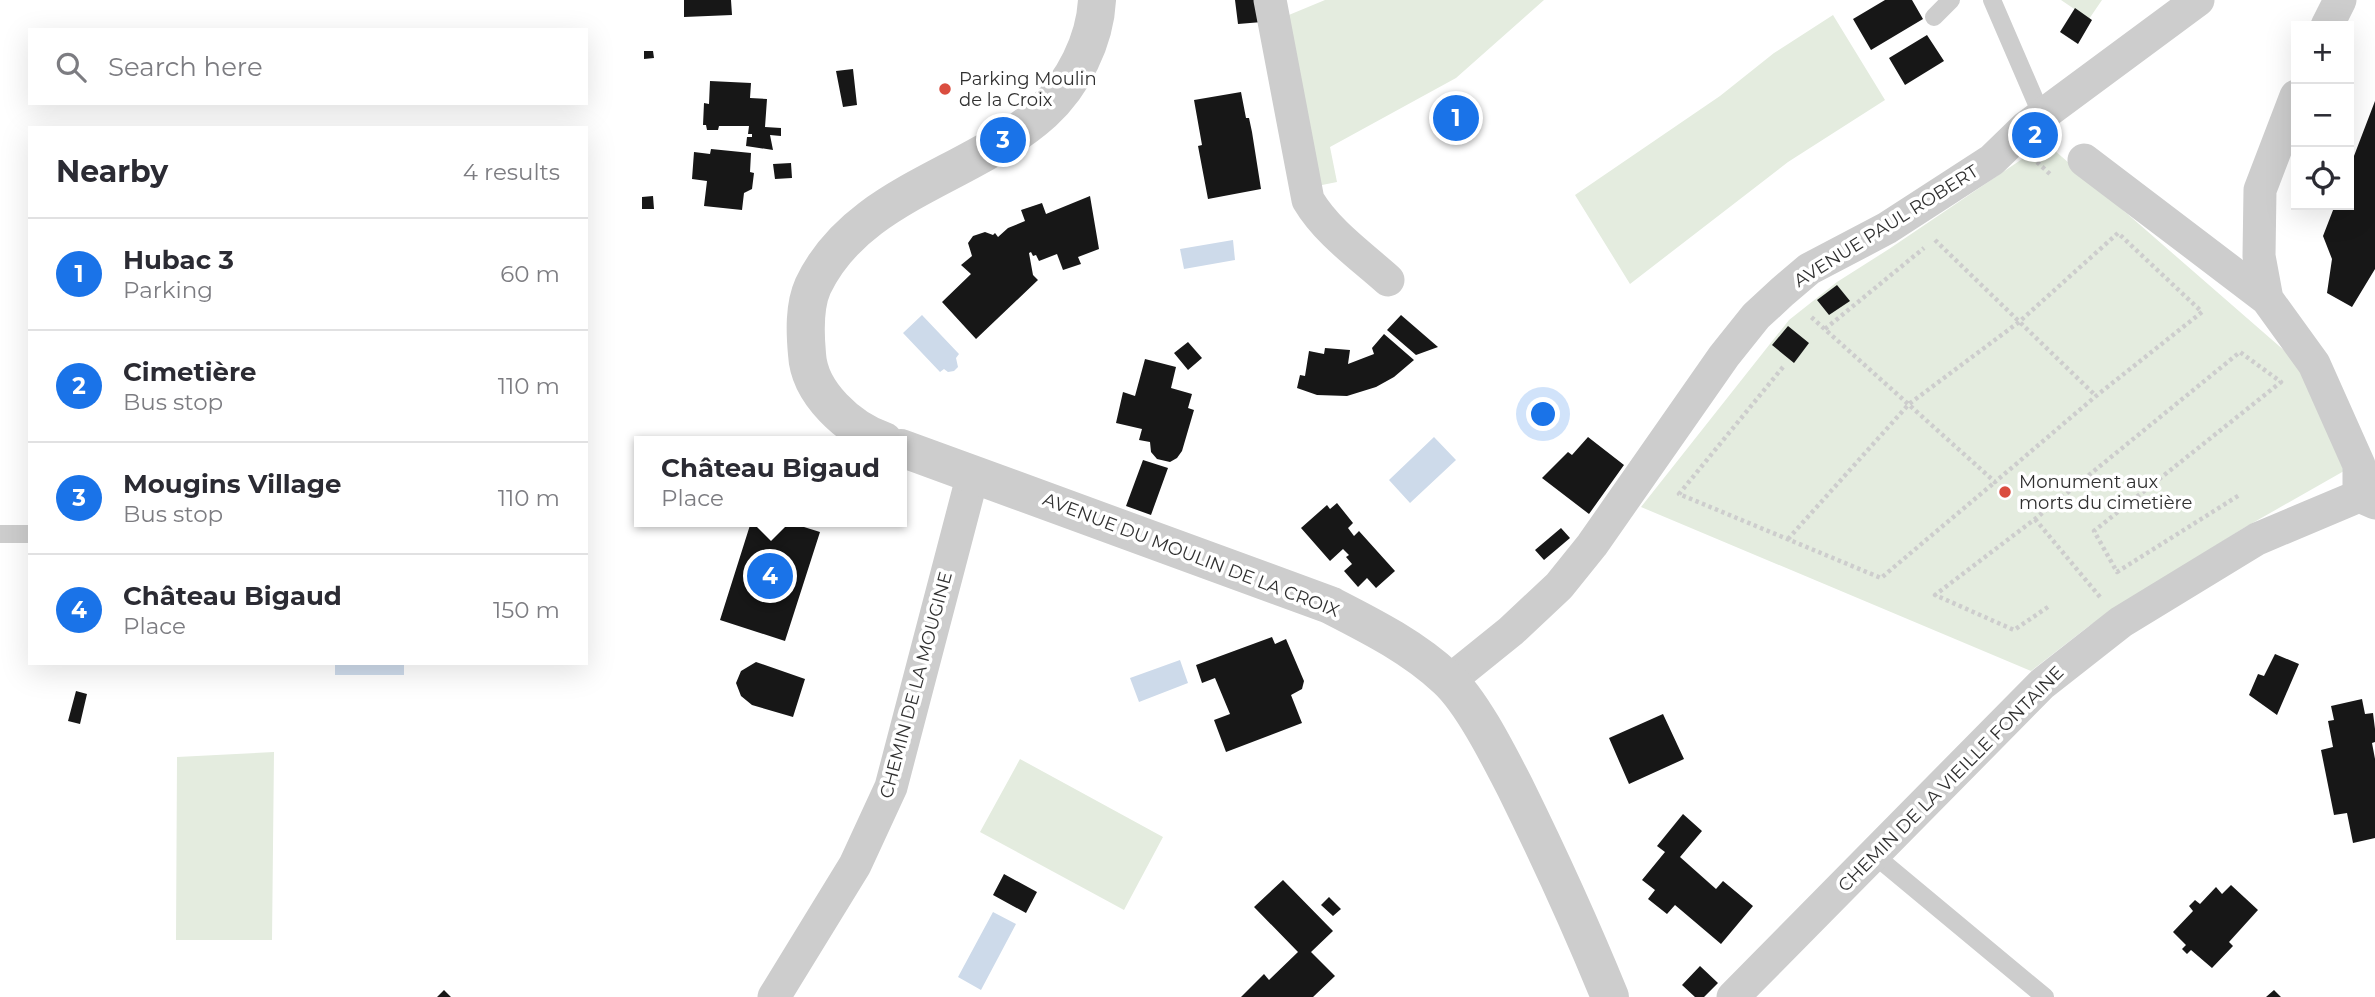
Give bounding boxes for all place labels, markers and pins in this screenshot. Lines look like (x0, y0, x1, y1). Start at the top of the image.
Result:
place label: Parking Moulin de la Croix (959, 68, 1097, 111)
marker: Parking Moulin de la Croix (937, 81, 953, 97)
pin: 1 (1433, 92, 1479, 144)
pin: 2 (2012, 109, 2058, 161)
pin: 3 (980, 114, 1026, 166)
place label: Monument aux morts du cimetière (2019, 471, 2193, 514)
marker: Monument aux morts du cimetière (1997, 484, 2013, 500)
pin: 4 (747, 550, 793, 602)

